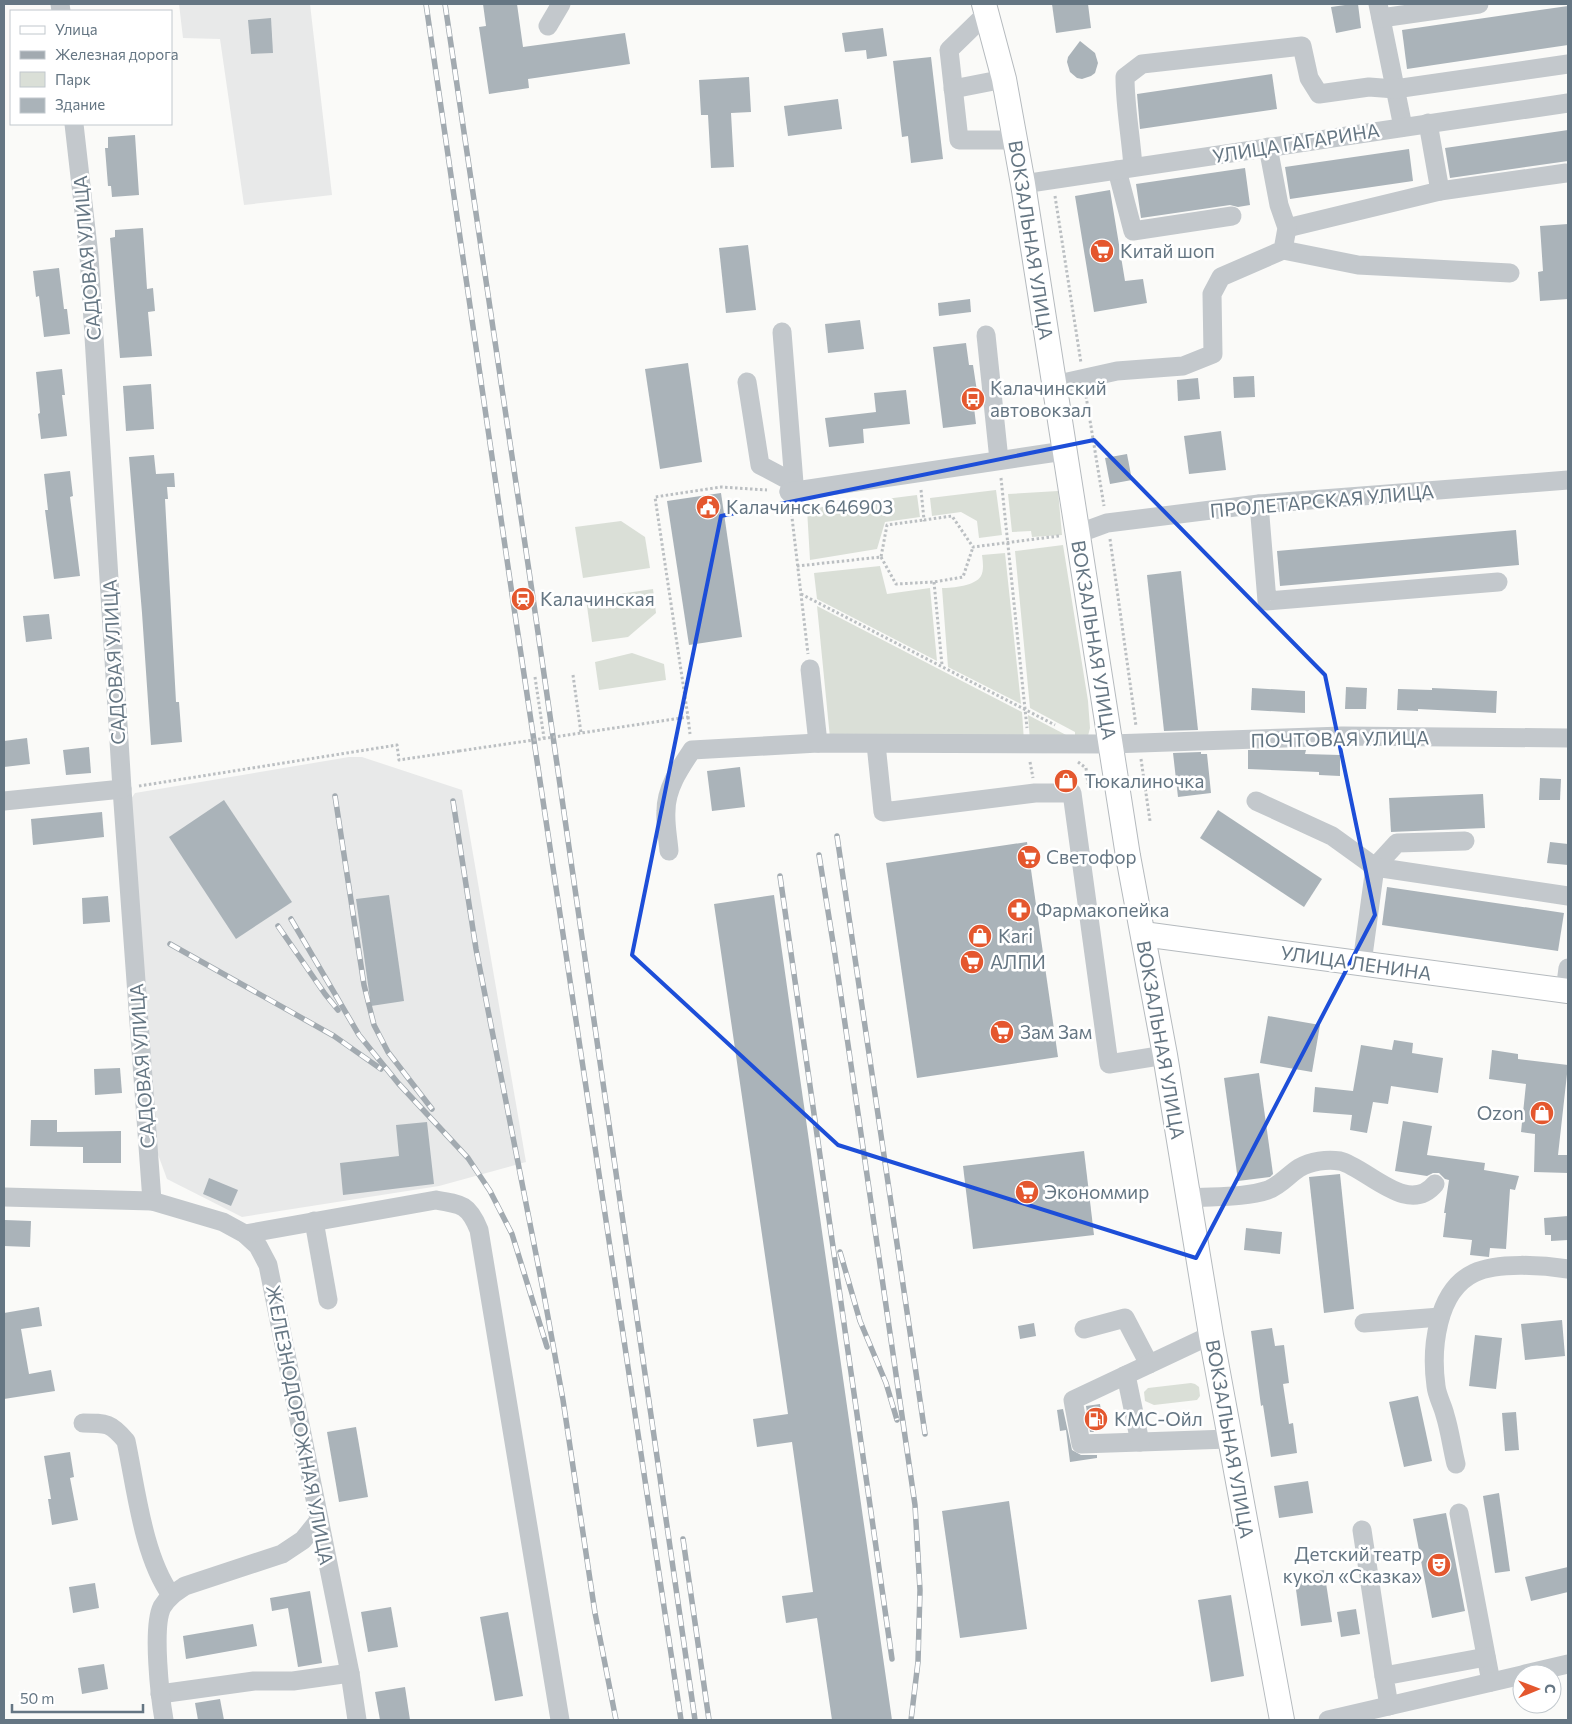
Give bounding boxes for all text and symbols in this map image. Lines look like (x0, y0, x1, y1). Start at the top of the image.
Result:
legend (10, 10, 172, 125)
text: Улица (55, 20, 97, 38)
text: Железная дорога (55, 45, 179, 63)
text: Парк (55, 70, 91, 88)
text: Здание (55, 95, 105, 113)
street label: УЛИЦА ГАГАРИНА (1211, 118, 1381, 167)
street label: ВОКЗАЛЬНАЯ УЛИЦА (1004, 139, 1059, 341)
street label: САДОВАЯ УЛИЦА (68, 175, 105, 341)
supermarket icon: Китай шоп (1089, 238, 1115, 264)
place label: Китай шоп (1120, 239, 1215, 262)
place label: Калачинский автовокзал (990, 376, 1107, 421)
bus stop icon: Калачинский автовокзал (960, 386, 986, 412)
street label: ПРОЛЕТАРСКАЯ УЛИЦА (1209, 479, 1435, 522)
public building icon: Калачинск 646903 (695, 494, 721, 520)
place label: Калачинск 646903 (726, 495, 893, 518)
street label: ВОКЗАЛЬНАЯ УЛИЦА (1067, 539, 1122, 741)
street label: САДОВАЯ УЛИЦА (98, 579, 129, 745)
station icon: Калачинская (510, 586, 536, 612)
place label: Калачинская (540, 587, 655, 610)
street label: ПОЧТОВАЯ УЛИЦА (1250, 725, 1429, 752)
shop icon: Тюкалиночка (1053, 768, 1079, 794)
place label: Тюкалиночка (1084, 769, 1204, 792)
supermarket icon: Светофор (1016, 844, 1042, 870)
place label: Светофор (1046, 845, 1137, 868)
pharmacy icon: Фармакопейка (1006, 897, 1032, 923)
place label: Фармакопейка (1036, 898, 1169, 921)
shop icon: Kari (967, 923, 993, 949)
place label: Kari (998, 924, 1033, 947)
street label: ВОКЗАЛЬНАЯ УЛИЦА (1133, 939, 1190, 1141)
street label: УЛИЦА ЛЕНИНА (1279, 941, 1433, 985)
supermarket icon: АЛПИ (959, 949, 985, 975)
place label: АЛПИ (990, 950, 1046, 973)
street label: САДОВАЯ УЛИЦА (124, 983, 159, 1149)
supermarket icon: Зам Зам (989, 1019, 1015, 1045)
place label: Зам Зам (1020, 1020, 1092, 1043)
shop icon: Ozon (1529, 1100, 1555, 1126)
place label: Ozon (1477, 1101, 1524, 1124)
supermarket icon: Экономмир (1014, 1179, 1040, 1205)
place label: Экономмир (1044, 1180, 1149, 1203)
street label: ЖЕЛЕЗНОДОРОЖНАЯ УЛИЦА (262, 1283, 339, 1567)
street label: ВОКЗАЛЬНАЯ УЛИЦА (1202, 1338, 1259, 1540)
fuel station icon: КМС-Ойл (1083, 1406, 1109, 1432)
place label: КМС-Ойл (1114, 1407, 1203, 1430)
place label: Детский театр кукол «Сказка» (1283, 1542, 1422, 1587)
theatre icon: Детский театр кукол «Сказка» (1426, 1552, 1452, 1578)
north arrow (1512, 1664, 1562, 1714)
scale bar (12, 1682, 144, 1714)
text: С (1542, 1684, 1559, 1694)
text: 50 m (20, 1689, 54, 1707)

